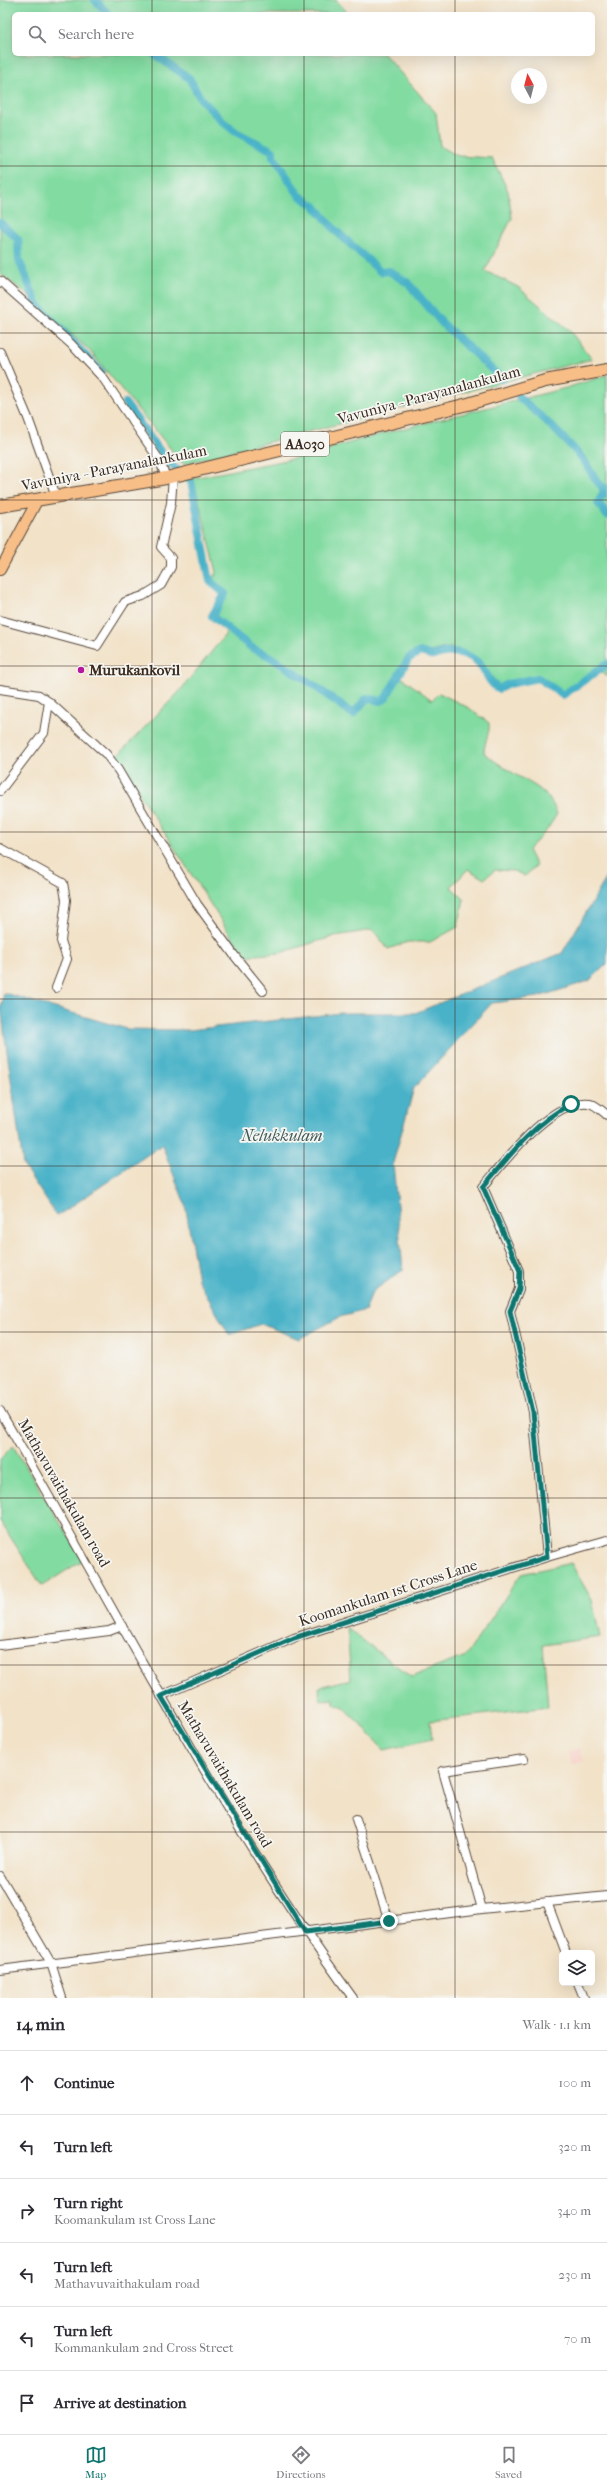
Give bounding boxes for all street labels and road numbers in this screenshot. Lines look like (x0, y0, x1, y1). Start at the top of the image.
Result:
street label: Vavuniya - Parayanalankulam (335, 362, 523, 428)
road number: AA030 (281, 432, 329, 456)
street label: Vavuniya - Parayanalankulam (19, 441, 209, 495)
street label: Mathavuvaithakulam road (14, 1416, 114, 1571)
street label: Koomankulam 1st Cross Lane (296, 1555, 480, 1630)
street label: Mathavuvaithakulam road (174, 1697, 276, 1851)

